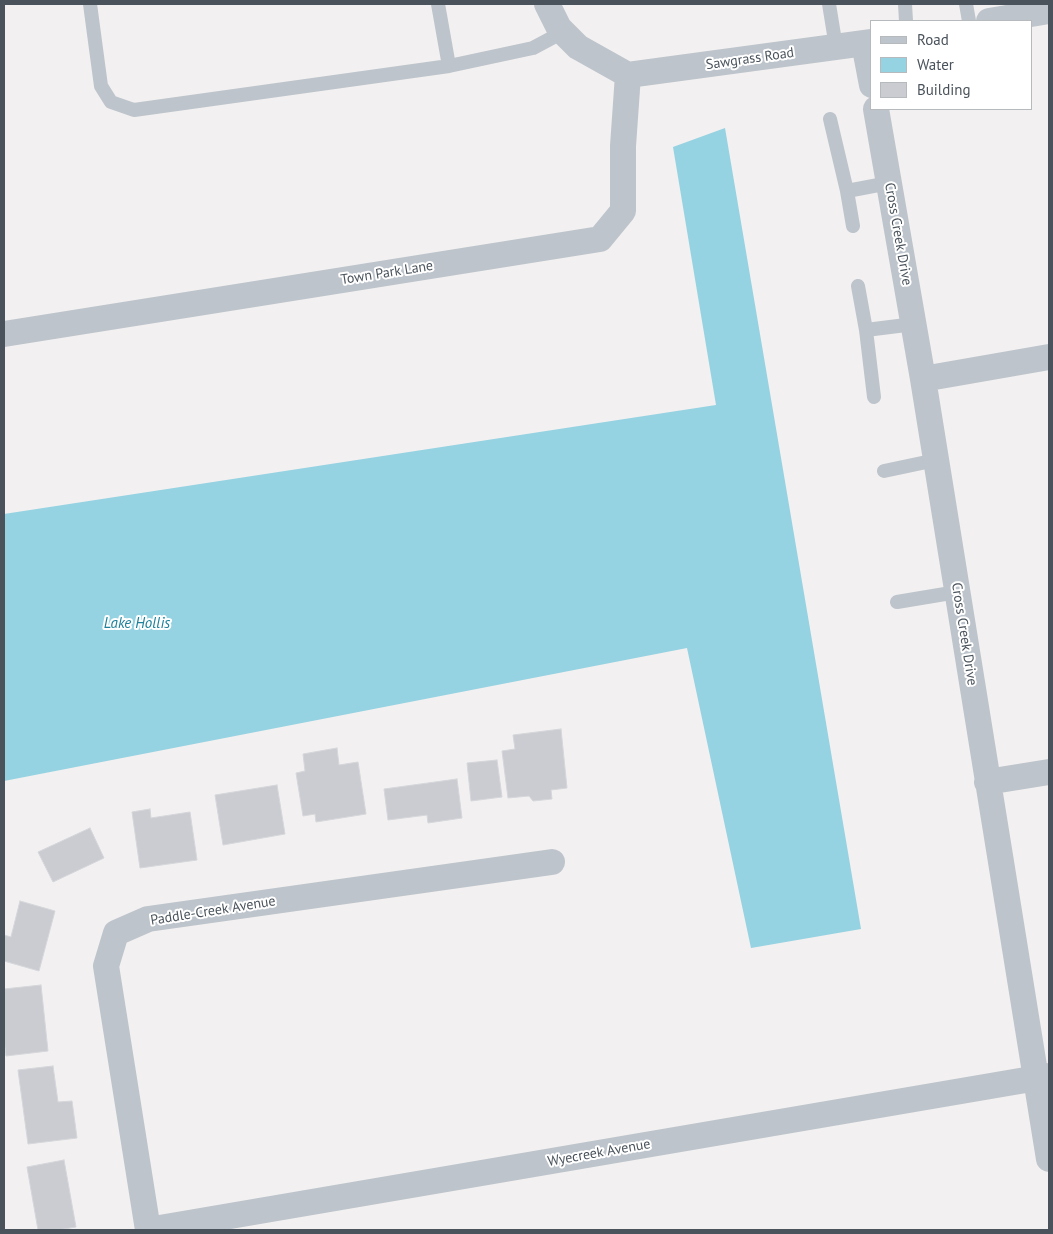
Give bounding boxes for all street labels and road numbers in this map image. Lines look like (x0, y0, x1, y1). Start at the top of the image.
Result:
street label: Sawgrass Road (705, 44, 795, 74)
street label: Cross Creek Drive (881, 181, 915, 287)
street label: Town Park Lane (340, 257, 434, 289)
street label: Cross Creek Drive (948, 581, 980, 687)
street label: Paddle-Creek Avenue (149, 893, 277, 929)
street label: Wyecreek Avenue (546, 1136, 652, 1170)

